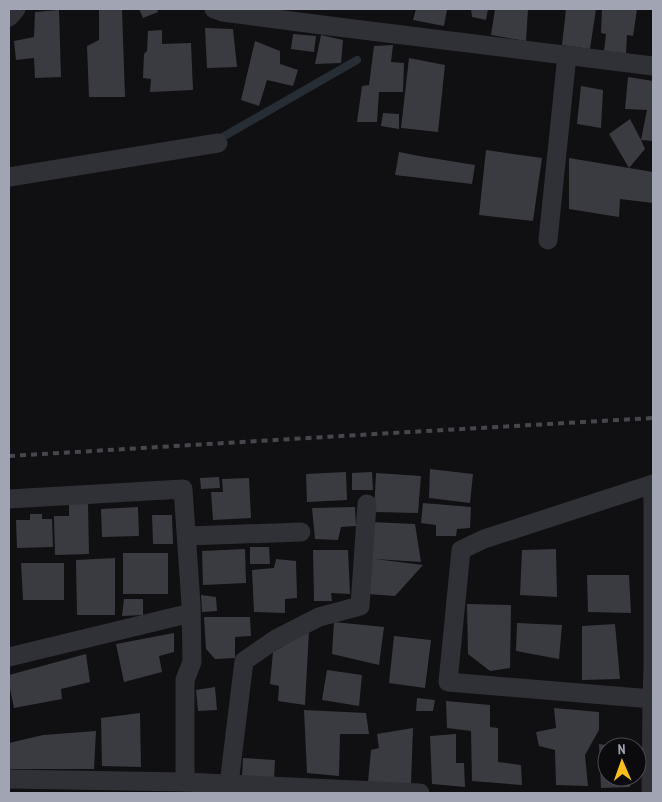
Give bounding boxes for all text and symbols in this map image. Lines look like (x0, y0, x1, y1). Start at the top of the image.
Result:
north arrow (597, 737, 647, 787)
text: N (617, 740, 626, 758)

